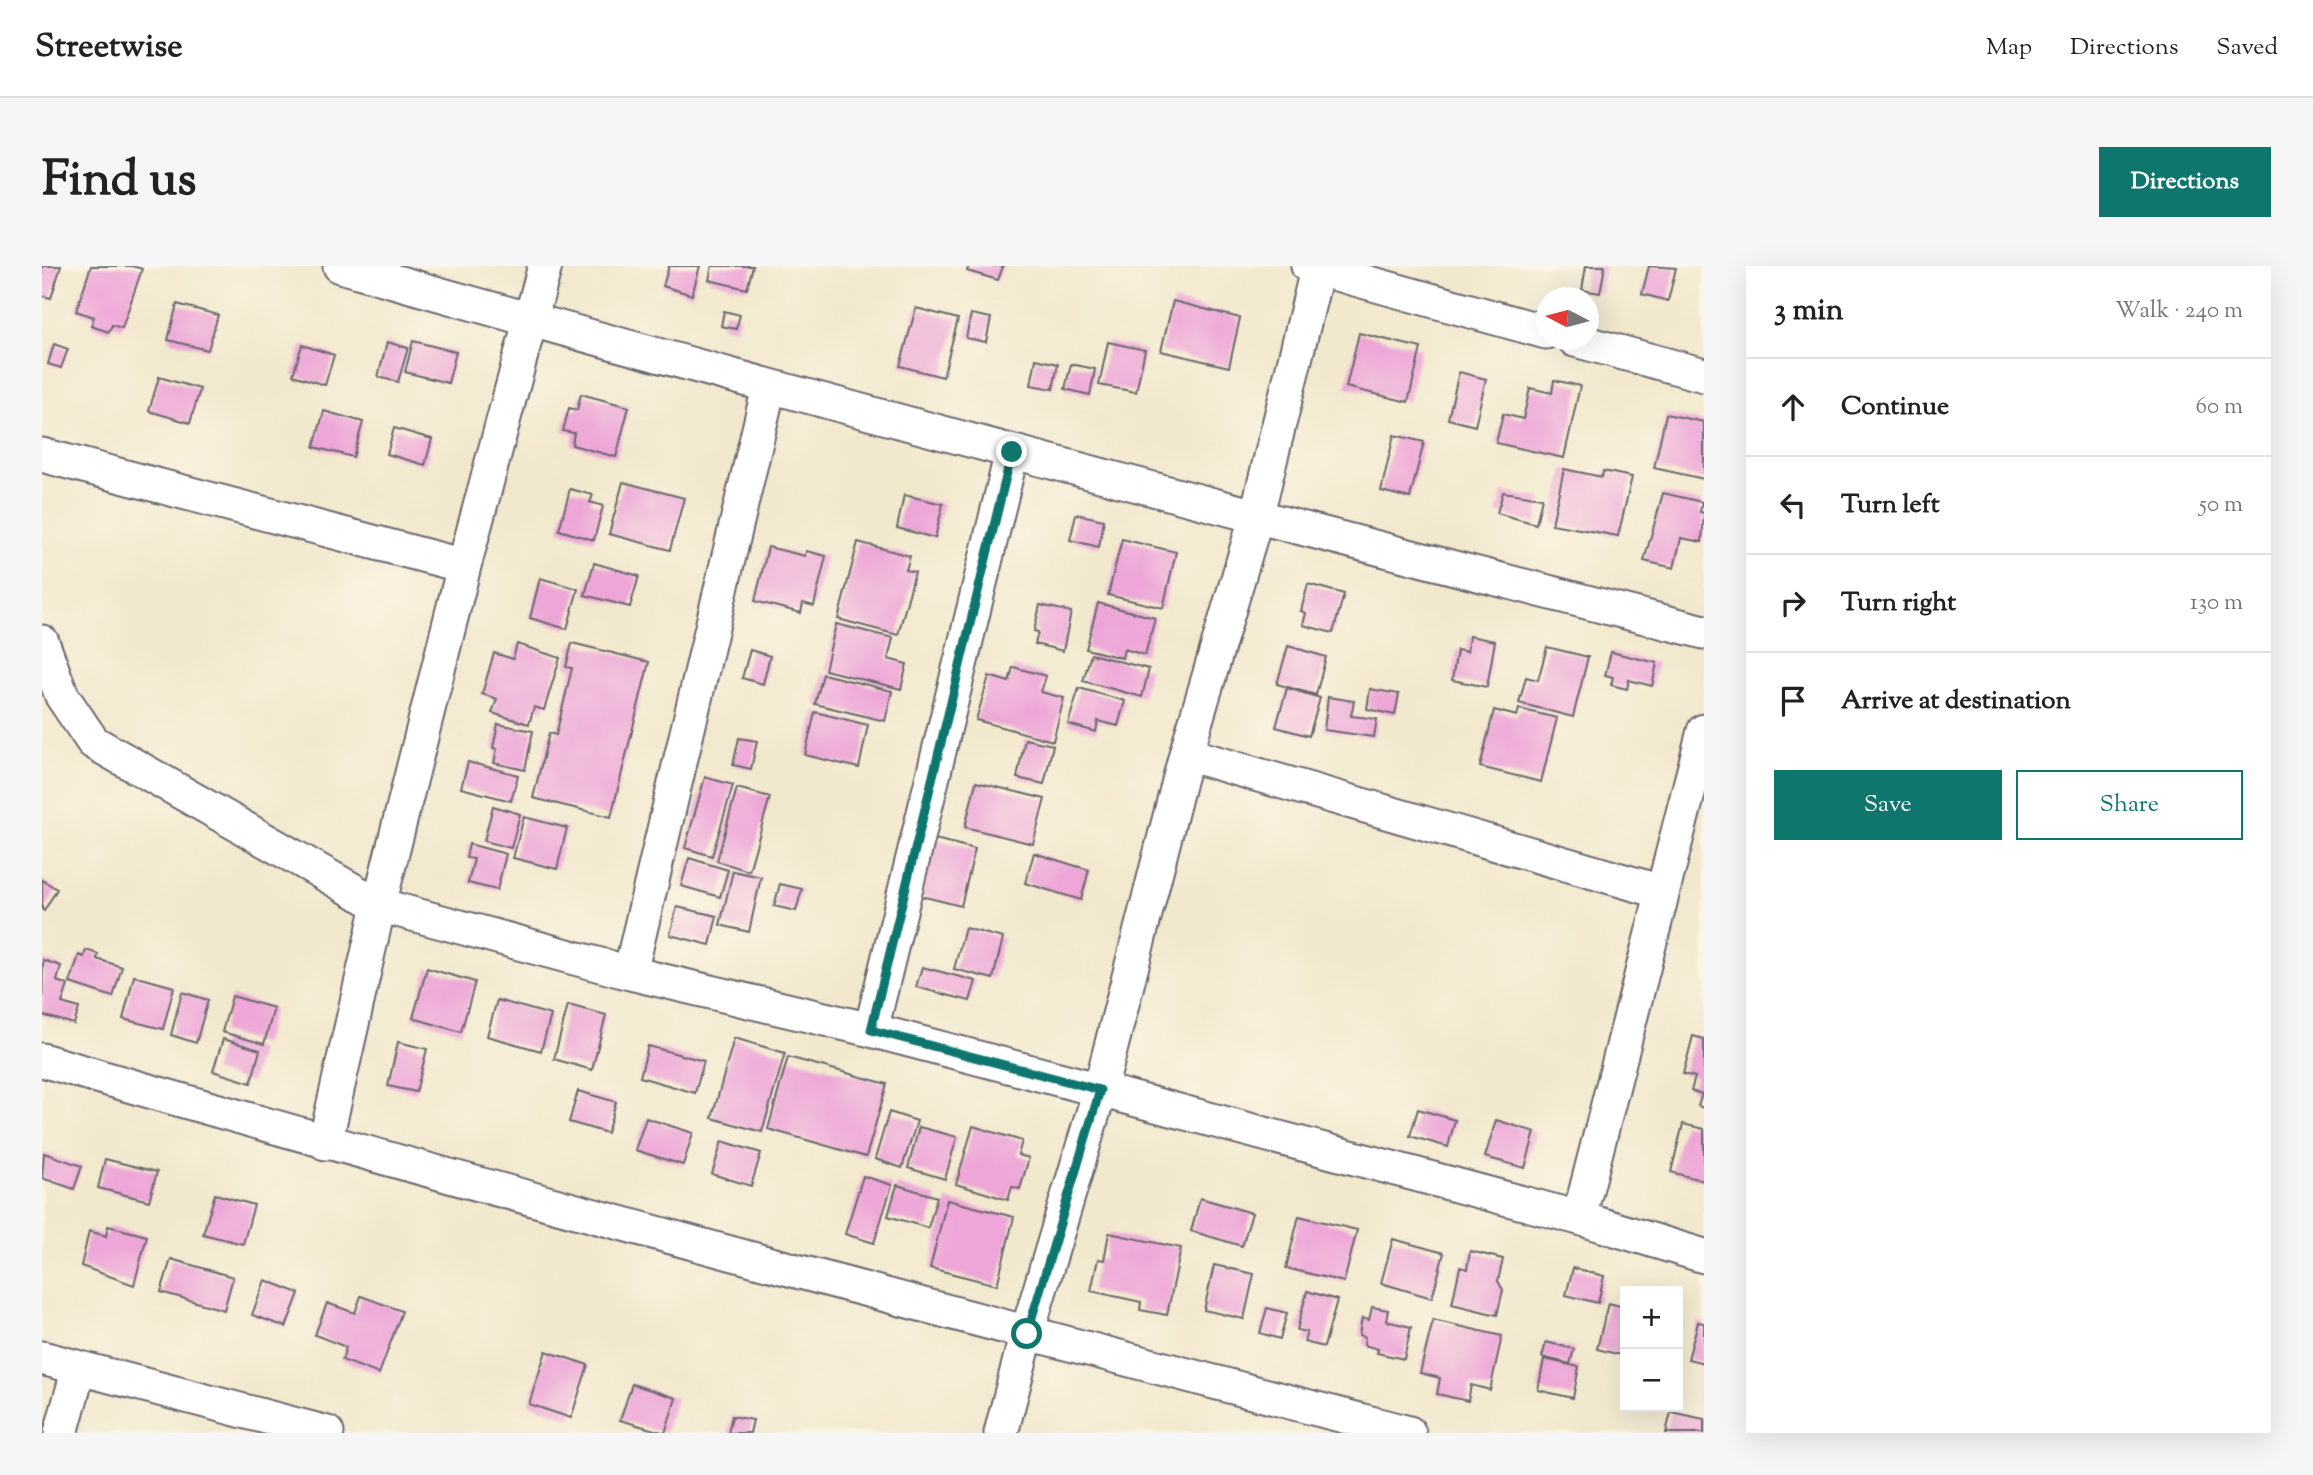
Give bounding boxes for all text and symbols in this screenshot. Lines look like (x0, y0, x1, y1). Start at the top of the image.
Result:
text: Streetwise (35, 24, 183, 72)
text: Map (1986, 31, 2032, 65)
text: Directions (2070, 31, 2178, 65)
text: Saved (2216, 31, 2278, 65)
text: Find us (42, 147, 196, 217)
button: Directions (2099, 147, 2271, 217)
north arrow (1536, 287, 1599, 350)
text: 3 min (1774, 290, 1844, 333)
text: Walk · 240 m (2115, 295, 2243, 328)
icon: ahead (1774, 388, 1812, 426)
text: Continue (1841, 389, 1949, 426)
text: 60 m (2195, 391, 2243, 424)
route end (996, 436, 1027, 467)
icon: left (1774, 486, 1812, 524)
text: Turn left (1841, 487, 1940, 524)
text: 50 m (2199, 489, 2243, 522)
icon: right (1774, 584, 1812, 622)
text: Turn right (1841, 585, 1956, 622)
text: 130 m (2190, 587, 2243, 620)
icon: arrive (1774, 682, 1812, 720)
text: Arrive at destination (1841, 683, 2071, 720)
button: Save (1774, 770, 2002, 840)
button: Share (2016, 770, 2243, 840)
map controls (1620, 1286, 1683, 1412)
button: + (1620, 1286, 1683, 1349)
route start (1011, 1318, 1042, 1349)
button: − (1620, 1349, 1683, 1412)

